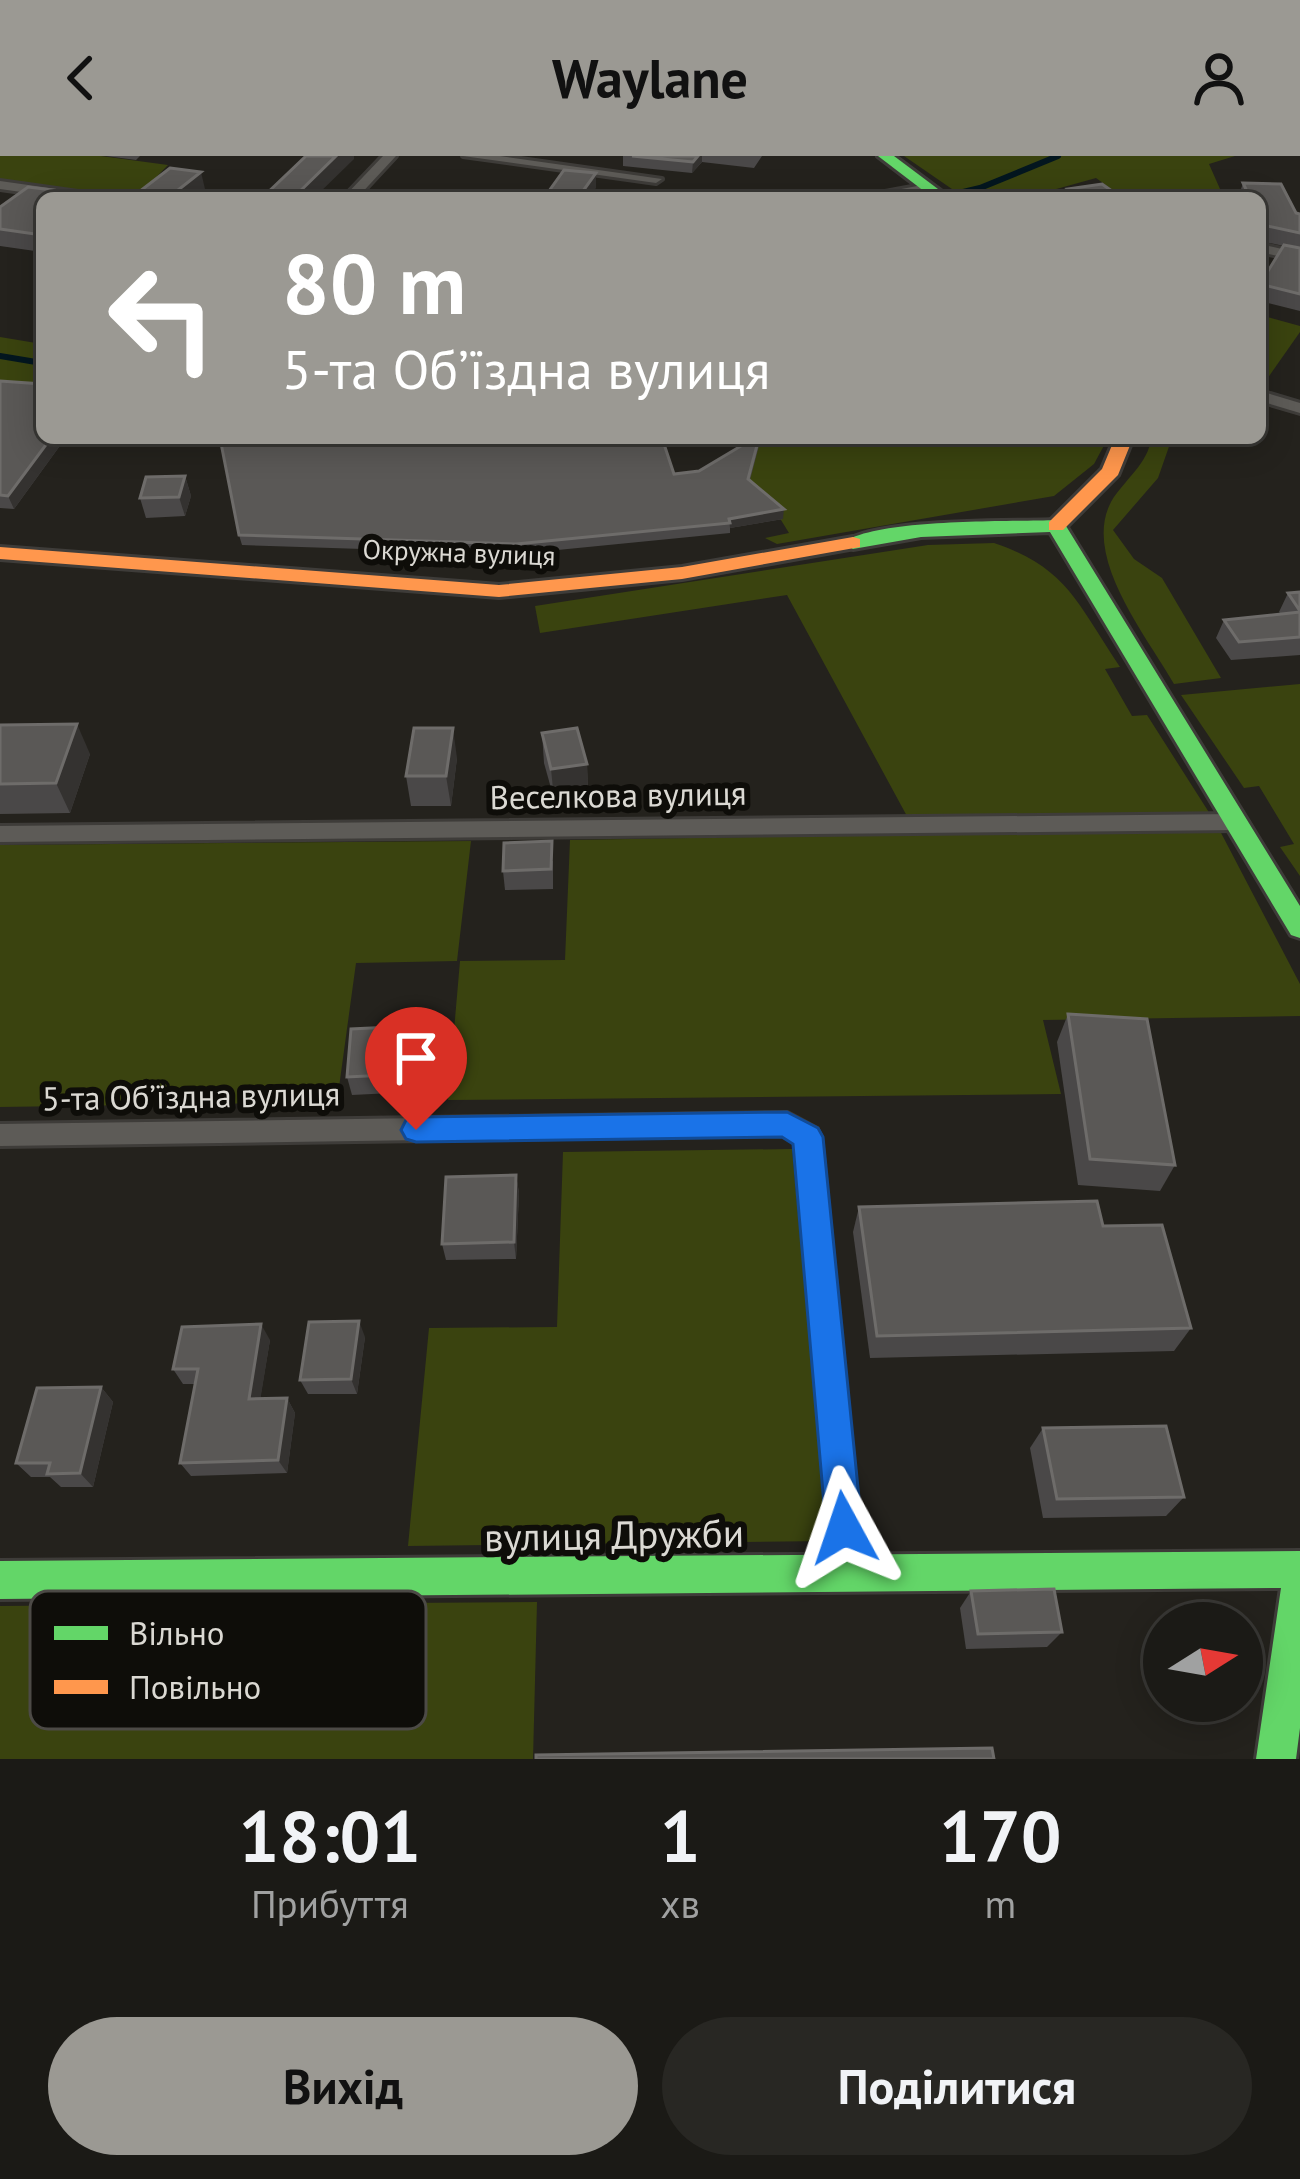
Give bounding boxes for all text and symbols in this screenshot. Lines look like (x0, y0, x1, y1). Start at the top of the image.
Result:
text: Waylane (552, 43, 748, 113)
icon: back (48, 45, 114, 111)
icon: person (1186, 45, 1252, 111)
text: 80 m (282, 228, 466, 337)
icon: left (84, 240, 240, 396)
text: 5-та Обʼїздна вулиця (282, 334, 770, 404)
street label: Окружна вулиця (362, 532, 556, 572)
street label: Веселкова вулиця (489, 771, 747, 818)
pin (365, 1007, 467, 1130)
icon: arrive (383, 1025, 449, 1091)
street label: 5-та Обʼїздна вулиця (41, 1071, 341, 1120)
position arrow (781, 1465, 907, 1591)
street label: вулиця Дружби (484, 1507, 744, 1562)
legend (30, 1591, 426, 1729)
north arrow (1143, 1602, 1263, 1722)
map controls (1143, 1602, 1263, 1722)
text: Вільно (129, 1611, 225, 1654)
text: Повільно (129, 1665, 261, 1708)
text: 18:01 (239, 1789, 421, 1882)
text: 1 (660, 1789, 701, 1882)
text: 170 (939, 1789, 1061, 1882)
text: Прибуття (251, 1878, 409, 1929)
text: хв (660, 1878, 700, 1929)
text: m (984, 1878, 1016, 1929)
button: Вихід (48, 2017, 638, 2155)
button: Поділитися (662, 2017, 1252, 2155)

